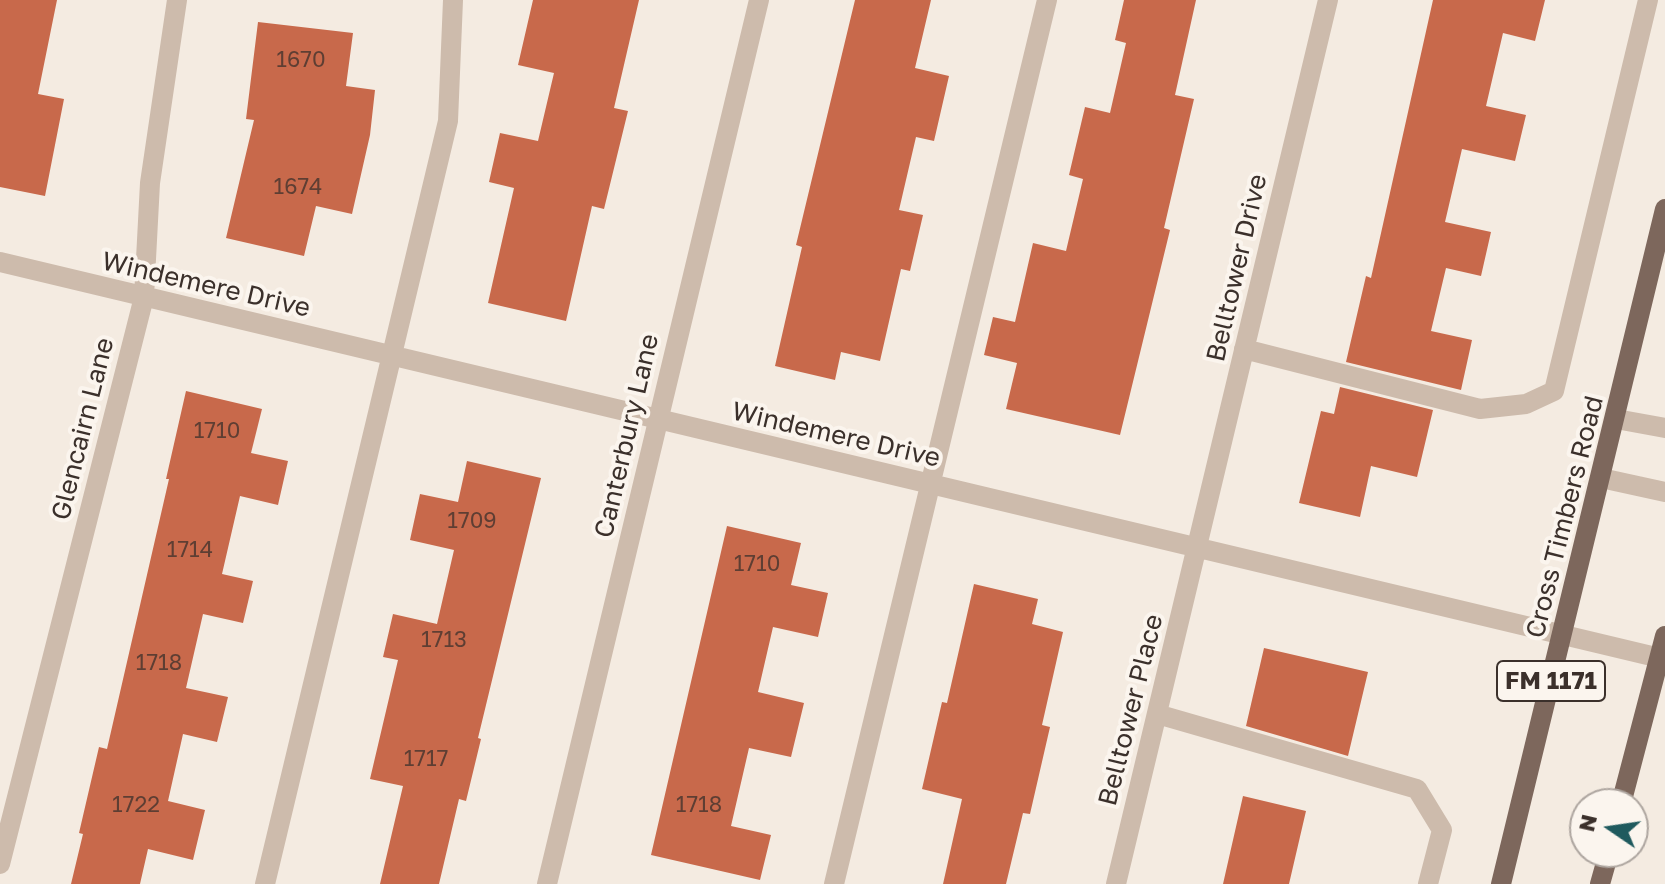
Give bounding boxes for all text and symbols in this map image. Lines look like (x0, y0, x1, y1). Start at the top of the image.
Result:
house number: 1670 (276, 47, 326, 73)
street label: Belltower Drive (1200, 171, 1274, 365)
house number: 1674 (273, 174, 323, 200)
street label: Windemere Drive (99, 246, 313, 324)
street label: Canterbury Lane (588, 331, 666, 541)
street label: Glencairn Lane (45, 335, 121, 523)
street label: Cross Timbers Road (1520, 393, 1610, 641)
street label: Windemere Drive (729, 396, 943, 474)
house number: 1710 (194, 418, 240, 444)
house number: 1709 (447, 508, 497, 534)
house number: 1714 (167, 537, 213, 563)
house number: 1710 (734, 551, 780, 577)
street label: Belltower Place (1092, 611, 1170, 809)
house number: 1713 (421, 627, 467, 653)
house number: 1718 (136, 650, 182, 676)
road number: FM 1171 (1497, 661, 1605, 701)
house number: 1717 (404, 746, 448, 772)
north arrow (1569, 788, 1649, 868)
house number: 1722 (112, 792, 160, 818)
house number: 1718 (676, 792, 722, 818)
text: N (1572, 812, 1602, 834)

